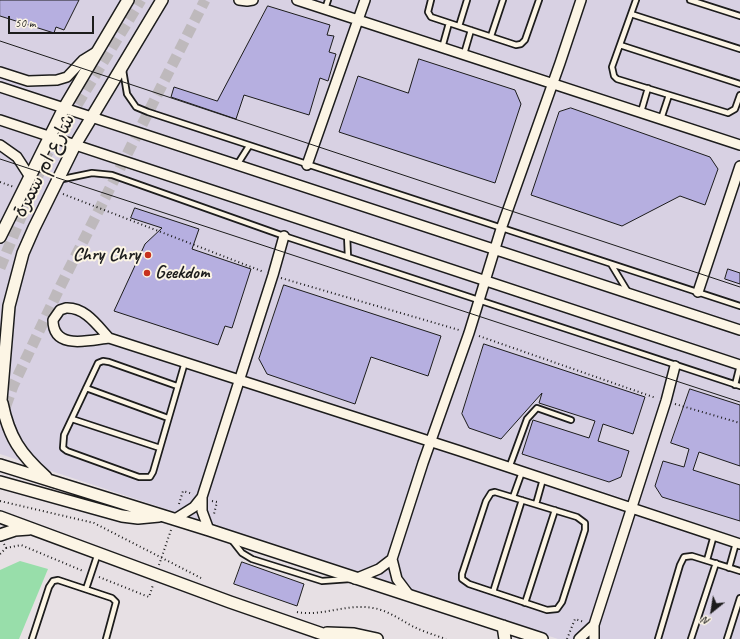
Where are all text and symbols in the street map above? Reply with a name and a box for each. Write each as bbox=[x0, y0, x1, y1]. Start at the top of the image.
scale bar bbox=[10, 8, 96, 34]
text: 50 m bbox=[15, 15, 35, 31]
street label: شارع ام سمرة bbox=[9, 111, 81, 221]
place label: Chry Chry bbox=[73, 244, 140, 266]
marker: Chry Chry bbox=[143, 250, 153, 260]
place label: Geekdom bbox=[155, 262, 210, 284]
marker: Geekdom bbox=[142, 268, 152, 278]
north arrow bbox=[692, 591, 732, 631]
text: N bbox=[700, 614, 712, 629]

